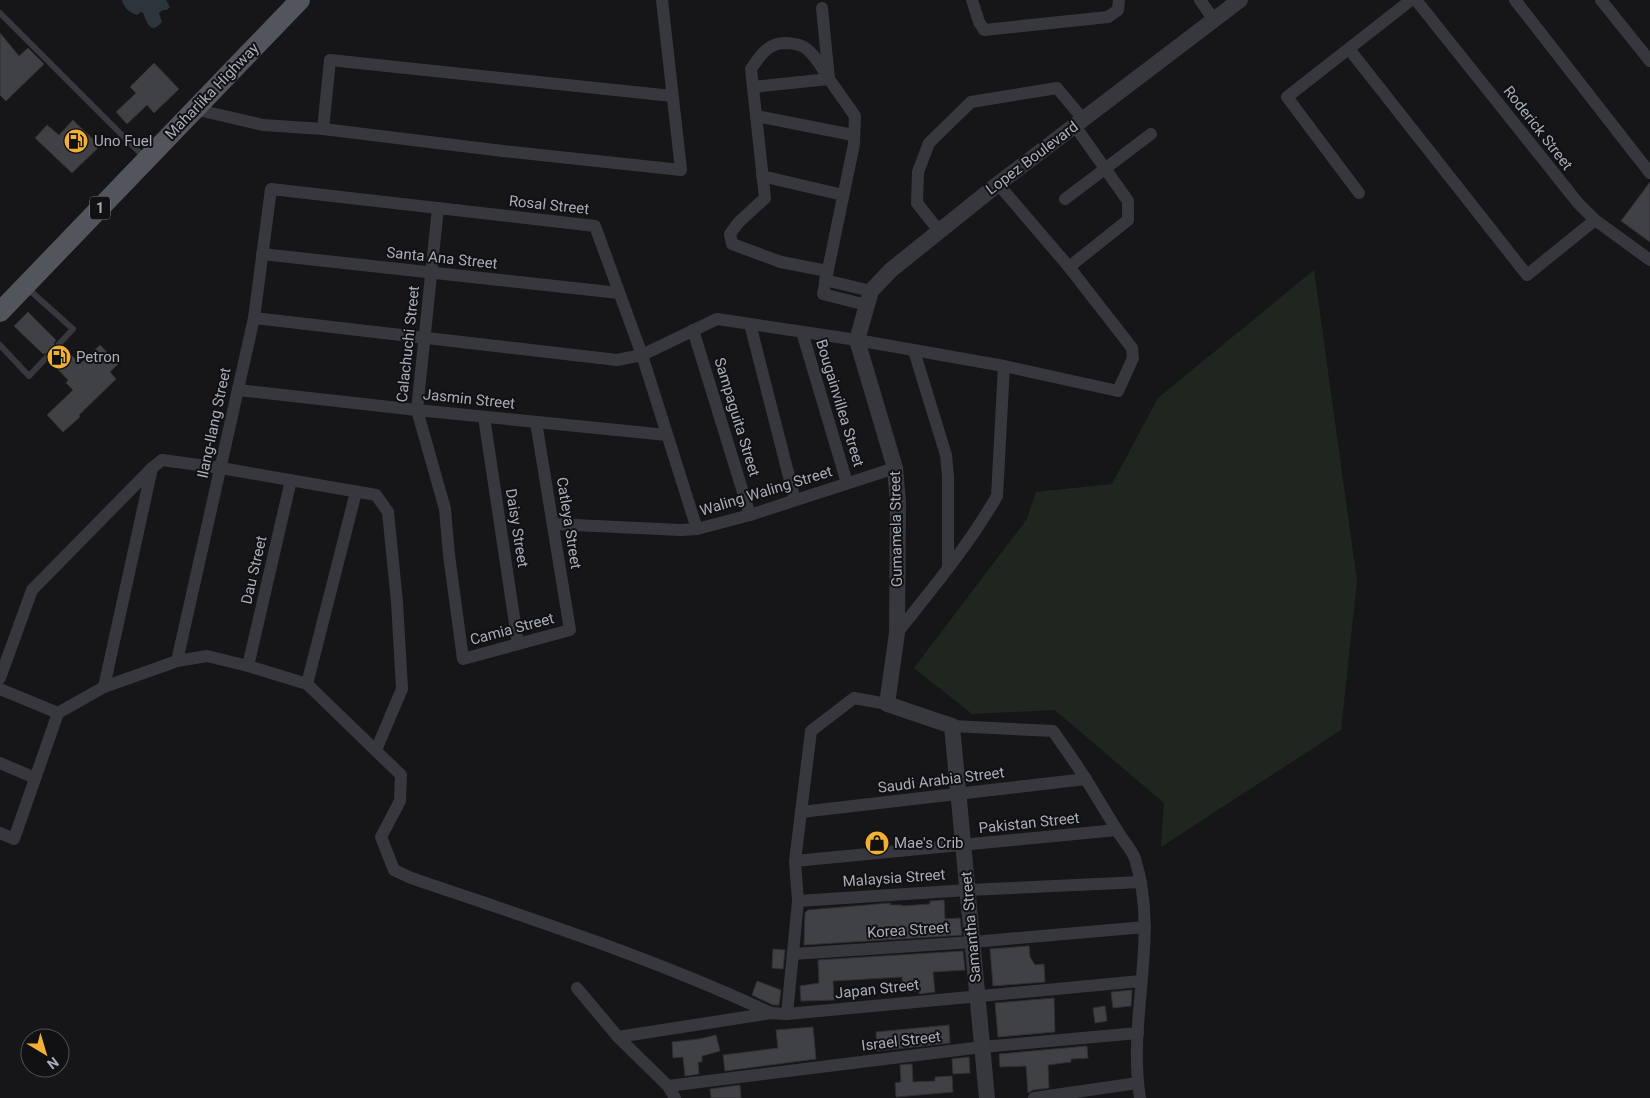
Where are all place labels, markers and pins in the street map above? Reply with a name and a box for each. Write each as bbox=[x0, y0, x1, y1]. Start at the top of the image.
fuel station icon: Uno Fuel bbox=[63, 128, 89, 154]
place label: Uno Fuel bbox=[94, 132, 152, 150]
fuel station icon: Petron bbox=[46, 344, 72, 370]
place label: Petron bbox=[76, 348, 120, 366]
shop icon: Mae's Crib bbox=[864, 830, 890, 856]
place label: Mae's Crib bbox=[894, 834, 964, 852]

